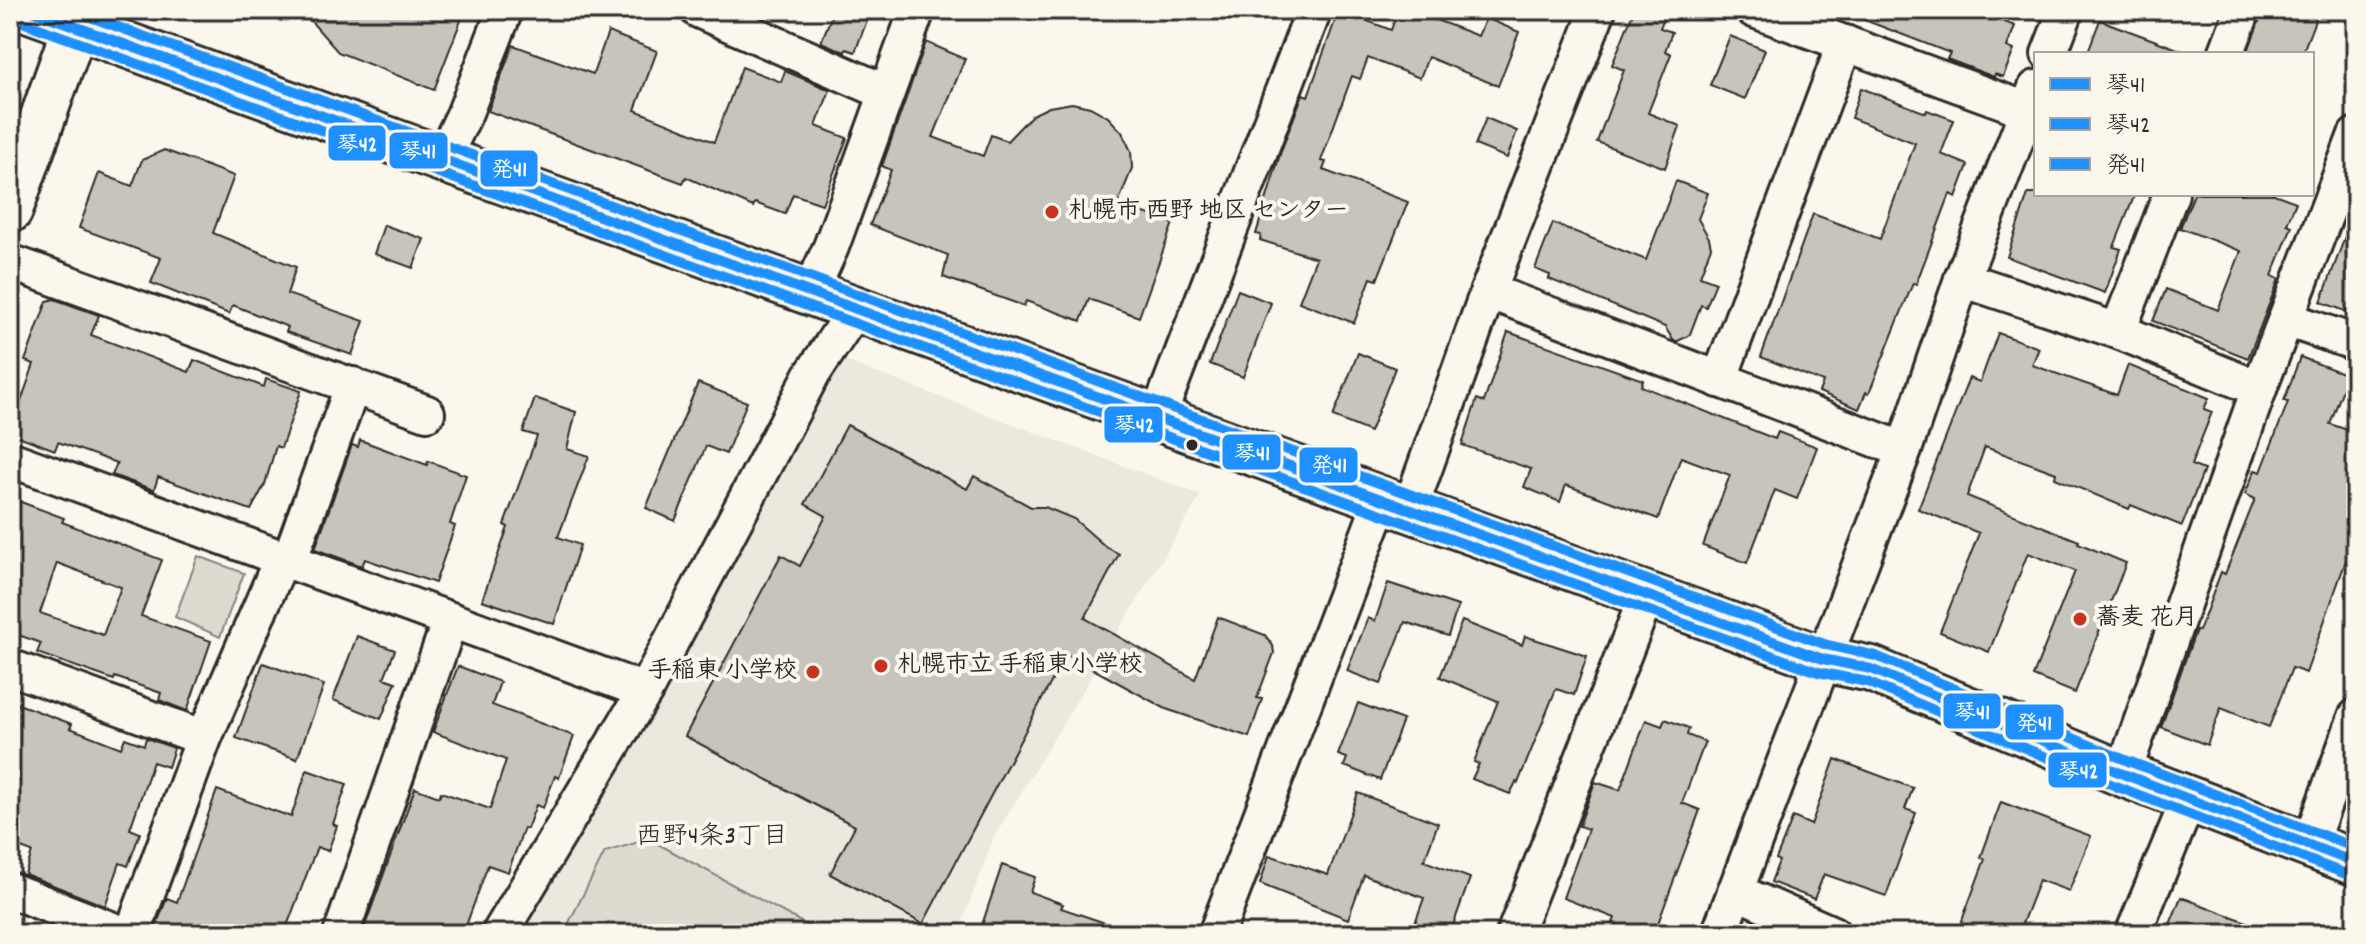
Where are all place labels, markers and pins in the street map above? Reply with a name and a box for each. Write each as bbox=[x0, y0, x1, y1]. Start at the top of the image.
place label: 札幌市 西野 地区 センター bbox=[1068, 195, 1349, 229]
marker: 札幌市 西野 地区 センター bbox=[1043, 203, 1061, 221]
unlabelled marker bbox=[1184, 437, 1200, 453]
place label: 蕎麦 花月 bbox=[2096, 602, 2198, 636]
marker: 蕎麦 花月 bbox=[2071, 610, 2089, 628]
place label: 札幌市立 手稲東小学校 bbox=[897, 649, 1143, 683]
place label: 手稲東 小学校 bbox=[648, 655, 797, 689]
marker: 札幌市立 手稲東小学校 bbox=[872, 657, 890, 675]
marker: 手稲東 小学校 bbox=[804, 663, 822, 681]

